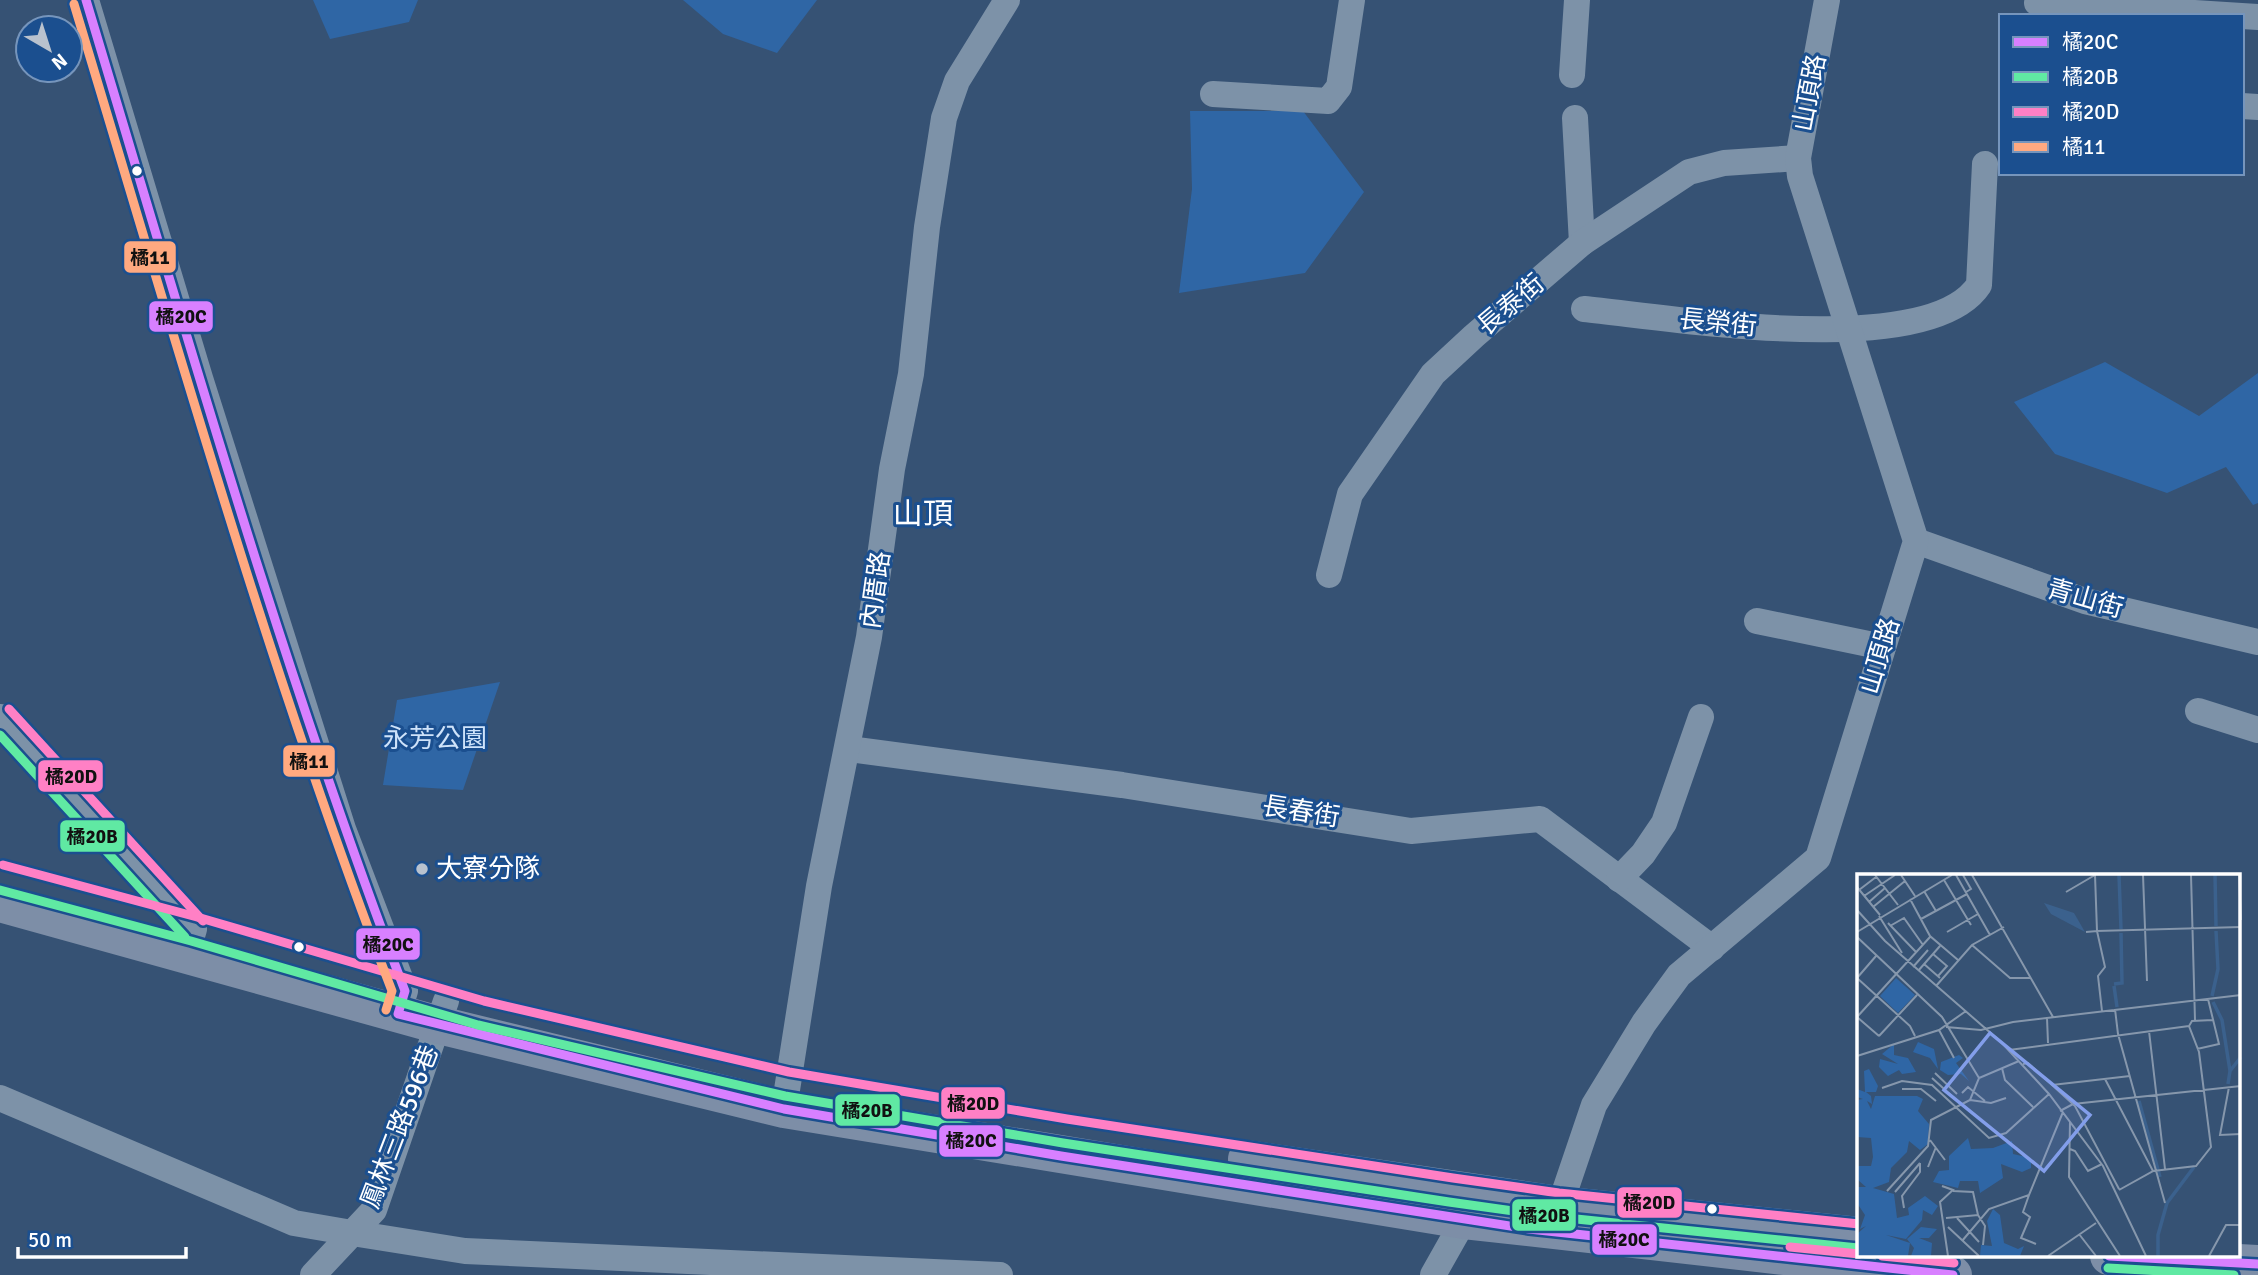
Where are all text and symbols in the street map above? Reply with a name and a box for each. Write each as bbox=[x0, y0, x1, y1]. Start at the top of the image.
north arrow bbox=[14, 14, 84, 84]
legend bbox=[1999, 14, 2244, 175]
text: 橘20C bbox=[2062, 29, 2118, 55]
text: N bbox=[46, 48, 72, 75]
street label: 山頂路 bbox=[1787, 52, 1833, 134]
text: 橘20B bbox=[2062, 64, 2118, 90]
text: 橘20D bbox=[2062, 99, 2119, 125]
text: 橘11 bbox=[2062, 134, 2106, 160]
unlabelled marker bbox=[130, 164, 144, 178]
line badge: 橘11 bbox=[123, 240, 177, 274]
text: 橘11 bbox=[130, 246, 170, 270]
street label: 長泰街 bbox=[1471, 268, 1551, 342]
line badge: 橘20C bbox=[148, 300, 214, 333]
street label: 長榮街 bbox=[1678, 303, 1758, 343]
text: 橘20C bbox=[155, 305, 207, 329]
district label: 山頂 bbox=[893, 496, 953, 533]
street label: 內厝路 bbox=[855, 549, 897, 631]
street label: 青山街 bbox=[2043, 573, 2127, 625]
street label: 山頂路 bbox=[1853, 614, 1907, 698]
park label: 永芳公園 bbox=[383, 723, 487, 755]
line badge: 橘11 bbox=[282, 744, 336, 778]
text: 橘11 bbox=[289, 750, 329, 774]
line badge: 橘20D bbox=[37, 759, 104, 793]
text: 橘20D bbox=[45, 765, 97, 789]
street label: 長春街 bbox=[1260, 790, 1342, 834]
line badge: 橘20B bbox=[59, 819, 126, 853]
text: 橘20B bbox=[66, 825, 118, 849]
place label: 大寮分隊 bbox=[436, 853, 540, 885]
marker: 大寮分隊 bbox=[414, 861, 430, 877]
inset map bbox=[1857, 874, 2240, 1258]
line badge: 橘20C bbox=[355, 927, 421, 961]
text: 橘20C bbox=[362, 933, 414, 957]
unlabelled marker bbox=[292, 940, 306, 954]
street label: 鳳林三路596巷 bbox=[354, 1041, 446, 1213]
line badge: 橘20D bbox=[940, 1086, 1006, 1120]
text: 橘20D bbox=[947, 1092, 999, 1116]
line badge: 橘20B bbox=[834, 1093, 901, 1127]
text: 橘20B bbox=[841, 1099, 893, 1123]
line badge: 橘20C bbox=[938, 1124, 1004, 1158]
text: 橘20C bbox=[945, 1129, 997, 1153]
line badge: 橘20D bbox=[1616, 1186, 1683, 1219]
text: 橘20D bbox=[1623, 1191, 1675, 1215]
line badge: 橘20B bbox=[1511, 1198, 1577, 1232]
unlabelled marker bbox=[1705, 1202, 1719, 1216]
text: 橘20B bbox=[1518, 1204, 1570, 1228]
scale bar bbox=[18, 1216, 186, 1260]
line badge: 橘20C bbox=[1591, 1223, 1658, 1256]
text: 50 m bbox=[28, 1227, 72, 1253]
text: 橘20C bbox=[1598, 1228, 1650, 1252]

